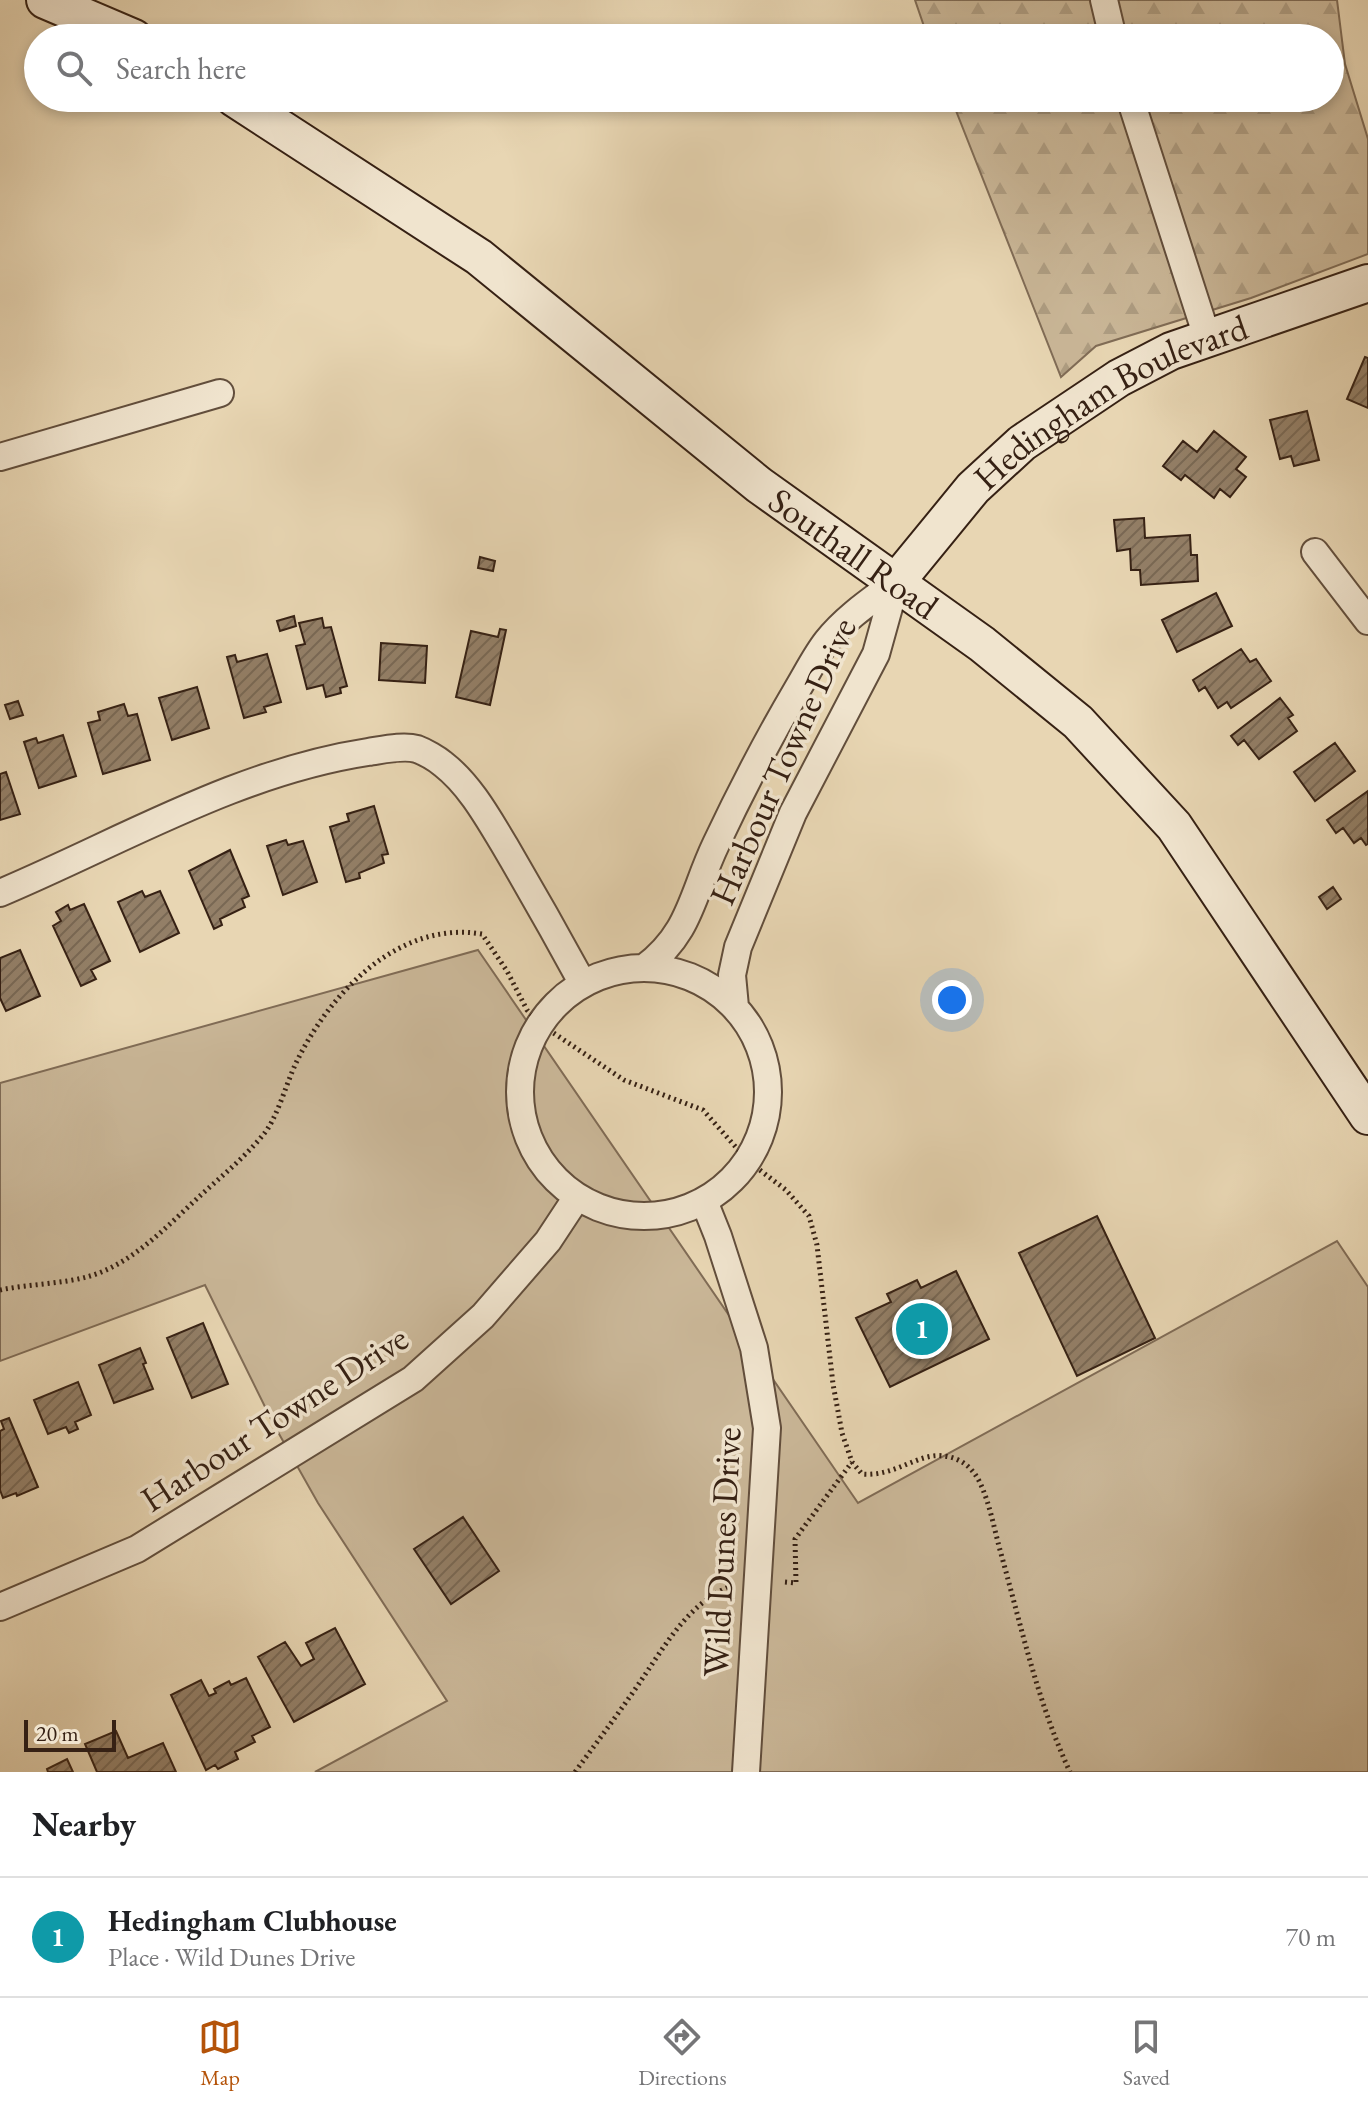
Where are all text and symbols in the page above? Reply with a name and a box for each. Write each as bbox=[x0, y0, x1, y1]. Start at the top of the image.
search box bbox=[24, 24, 1344, 112]
icon: search bbox=[52, 46, 96, 90]
text: Search here bbox=[116, 49, 246, 88]
street label: Hedingham Boulevard bbox=[963, 303, 1254, 500]
street label: Southall Road bbox=[760, 477, 949, 630]
street label: Harbour Towne Drive bbox=[698, 610, 867, 912]
your location bbox=[932, 980, 972, 1020]
pin: 1 bbox=[896, 1299, 948, 1359]
street label: Harbour Towne Drive bbox=[132, 1314, 417, 1522]
street label: Wild Dunes Drive bbox=[691, 1426, 752, 1678]
scale bar bbox=[24, 1716, 116, 1752]
text: 20 m bbox=[36, 1719, 79, 1748]
text: Nearby bbox=[32, 1802, 136, 1846]
text: Hedingham Clubhouse bbox=[108, 1901, 397, 1940]
text: 1 bbox=[51, 1920, 65, 1954]
text: 70 m bbox=[1286, 1920, 1336, 1954]
text: Place · Wild Dunes Drive bbox=[108, 1940, 355, 1974]
tab: Map bbox=[198, 2015, 242, 2092]
tab: Directions bbox=[638, 2015, 727, 2092]
tab: Saved bbox=[1123, 2015, 1170, 2092]

